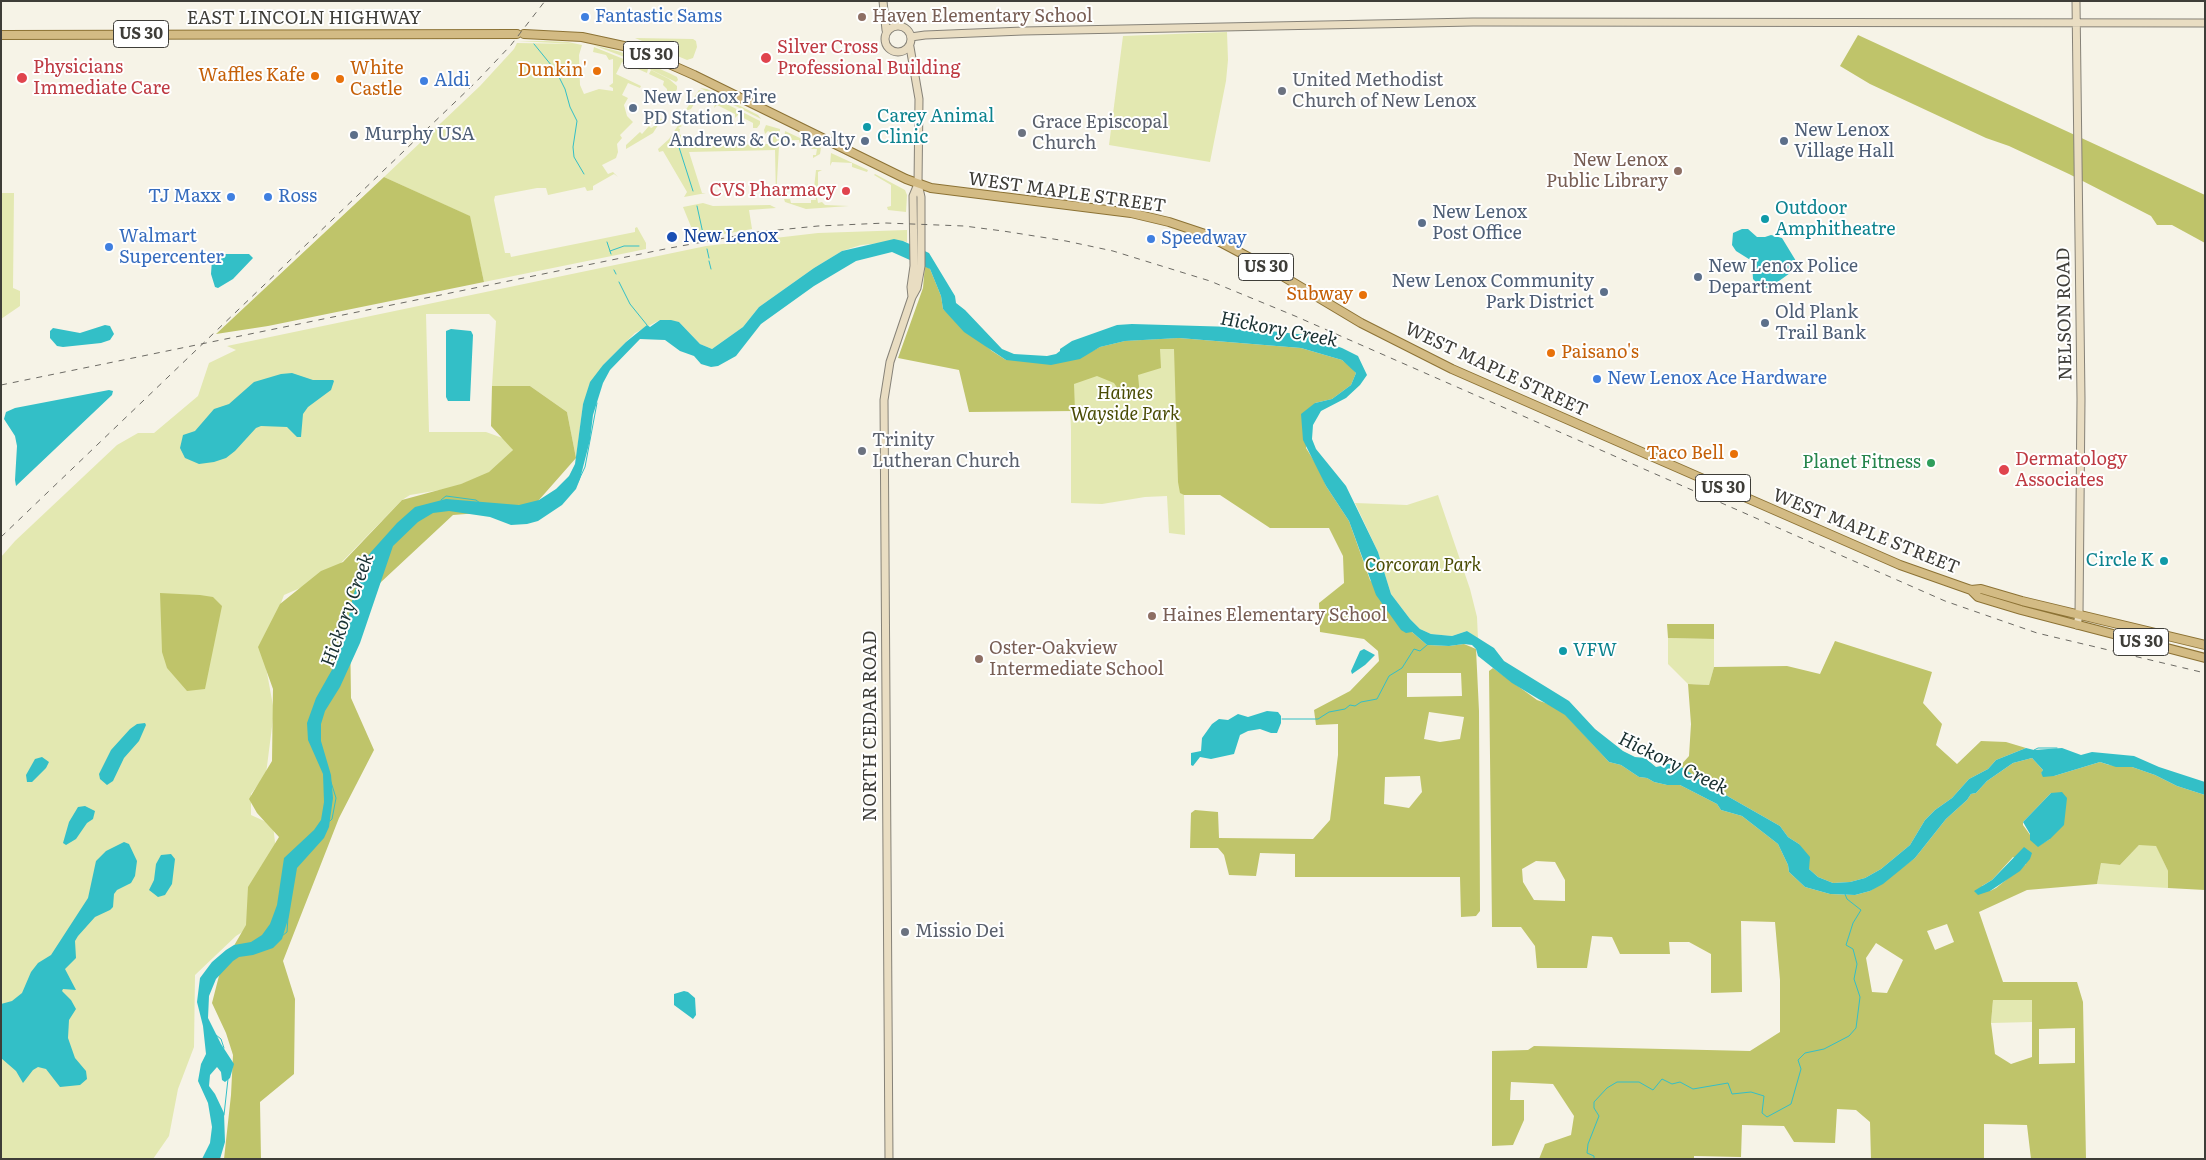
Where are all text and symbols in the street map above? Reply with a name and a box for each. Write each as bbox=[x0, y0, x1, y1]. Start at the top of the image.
place label: Fantastic Sams bbox=[595, 6, 722, 28]
place label: Haven Elementary School bbox=[872, 6, 1093, 28]
street label: EAST LINCOLN HIGHWAY bbox=[187, 8, 421, 30]
marker: Fantastic Sams bbox=[579, 11, 591, 23]
marker: Haven Elementary School bbox=[856, 11, 868, 23]
road number: US 30 bbox=[114, 20, 168, 48]
place label: Silver Cross Professional Building bbox=[777, 37, 961, 80]
road number: US 30 bbox=[624, 42, 678, 68]
marker: Silver Cross Professional Building bbox=[759, 51, 773, 65]
place label: Physicians Immediate Care bbox=[33, 57, 170, 100]
place label: White Castle bbox=[350, 58, 404, 100]
place label: Dunkin' bbox=[518, 60, 587, 82]
place label: Waffles Kafe bbox=[198, 65, 305, 87]
marker: Dunkin' bbox=[591, 65, 603, 77]
marker: Waffles Kafe bbox=[309, 70, 321, 82]
place label: Aldi bbox=[434, 70, 470, 92]
place label: United Methodist Church of New Lenox bbox=[1292, 70, 1476, 112]
marker: Physicians Immediate Care bbox=[15, 71, 29, 85]
marker: White Castle bbox=[334, 73, 346, 85]
marker: Aldi bbox=[418, 75, 430, 87]
marker: United Methodist Church of New Lenox bbox=[1276, 85, 1288, 97]
place label: New Lenox Fire PD Station 1 bbox=[643, 87, 776, 130]
marker: New Lenox Fire PD Station 1 bbox=[627, 102, 639, 114]
place label: Carey Animal Clinic bbox=[877, 106, 994, 148]
place label: Grace Episcopal Church bbox=[1032, 112, 1168, 154]
place label: New Lenox Village Hall bbox=[1794, 120, 1894, 162]
marker: Carey Animal Clinic bbox=[861, 121, 873, 133]
place label: Murphy USA bbox=[364, 124, 475, 146]
marker: Grace Episcopal Church bbox=[1016, 127, 1028, 139]
marker: Murphy USA bbox=[348, 129, 360, 141]
place label: Andrews & Co. Realty bbox=[669, 130, 855, 152]
marker: Andrews & Co. Realty bbox=[859, 135, 871, 147]
marker: New Lenox Village Hall bbox=[1778, 135, 1790, 147]
place label: New Lenox Public Library bbox=[1546, 150, 1668, 192]
marker: New Lenox Public Library bbox=[1672, 165, 1684, 177]
street label: WEST MAPLE STREET bbox=[967, 168, 1167, 218]
place label: CVS Pharmacy bbox=[709, 180, 836, 202]
marker: CVS Pharmacy bbox=[840, 185, 852, 197]
place label: TJ Maxx bbox=[148, 186, 221, 208]
place label: Ross bbox=[278, 186, 317, 208]
marker: TJ Maxx bbox=[225, 191, 237, 203]
marker: Ross bbox=[262, 191, 274, 203]
place label: Outdoor Amphitheatre bbox=[1775, 198, 1896, 240]
place label: New Lenox Post Office bbox=[1432, 202, 1527, 244]
marker: Outdoor Amphitheatre bbox=[1759, 213, 1771, 225]
marker: New Lenox Post Office bbox=[1416, 217, 1428, 229]
place label: Walmart Supercenter bbox=[119, 226, 224, 268]
place label: New Lenox bbox=[683, 226, 778, 248]
place label: Speedway bbox=[1161, 228, 1247, 250]
marker: New Lenox bbox=[665, 230, 679, 244]
marker: Speedway bbox=[1145, 233, 1157, 245]
marker: Walmart Supercenter bbox=[103, 241, 115, 253]
street label: NELSON ROAD bbox=[2053, 247, 2077, 381]
road number: US 30 bbox=[1238, 253, 1294, 280]
place label: New Lenox Police Department bbox=[1708, 256, 1858, 298]
place label: New Lenox Community Park District bbox=[1392, 271, 1594, 314]
marker: New Lenox Police Department bbox=[1692, 271, 1704, 283]
place label: Subway bbox=[1286, 284, 1353, 306]
marker: New Lenox Community Park District bbox=[1598, 286, 1610, 298]
marker: Subway bbox=[1357, 289, 1369, 301]
place label: Old Plank Trail Bank bbox=[1775, 302, 1866, 344]
water label: Hickory Creek bbox=[1218, 307, 1340, 353]
marker: Old Plank Trail Bank bbox=[1759, 317, 1771, 329]
street label: WEST MAPLE STREET bbox=[1401, 318, 1591, 422]
place label: Paisano's bbox=[1561, 342, 1639, 364]
marker: Paisano's bbox=[1545, 347, 1557, 359]
place label: New Lenox Ace Hardware bbox=[1607, 368, 1827, 390]
marker: New Lenox Ace Hardware bbox=[1591, 373, 1603, 385]
park label: Haines Wayside Park bbox=[1070, 383, 1180, 426]
place label: Trinity Lutheran Church bbox=[872, 430, 1020, 472]
place label: Taco Bell bbox=[1646, 443, 1724, 465]
marker: Trinity Lutheran Church bbox=[856, 445, 868, 457]
marker: Taco Bell bbox=[1728, 448, 1740, 460]
place label: Dermatology Associates bbox=[2015, 449, 2127, 492]
place label: Planet Fitness bbox=[1802, 452, 1921, 474]
marker: Planet Fitness bbox=[1925, 457, 1937, 469]
marker: Dermatology Associates bbox=[1997, 463, 2011, 477]
road number: US 30 bbox=[1696, 474, 1750, 502]
street label: WEST MAPLE STREET bbox=[1769, 485, 1963, 579]
water label: Hickory Creek bbox=[317, 550, 379, 670]
place label: Circle K bbox=[2086, 550, 2154, 572]
park label: Corcoran Park bbox=[1365, 555, 1481, 577]
marker: Circle K bbox=[2158, 555, 2170, 567]
place label: Haines Elementary School bbox=[1162, 605, 1387, 627]
marker: Haines Elementary School bbox=[1146, 610, 1158, 622]
road number: US 30 bbox=[2114, 628, 2168, 656]
street label: NORTH CEDAR ROAD bbox=[860, 630, 882, 822]
place label: Oster-Oakview Intermediate School bbox=[989, 638, 1164, 681]
place label: VFW bbox=[1573, 640, 1617, 662]
marker: VFW bbox=[1557, 645, 1569, 657]
marker: Oster-Oakview Intermediate School bbox=[973, 653, 985, 665]
water label: Hickory Creek bbox=[1614, 728, 1732, 800]
place label: Missio Dei bbox=[915, 921, 1004, 943]
marker: Missio Dei bbox=[899, 926, 911, 938]

